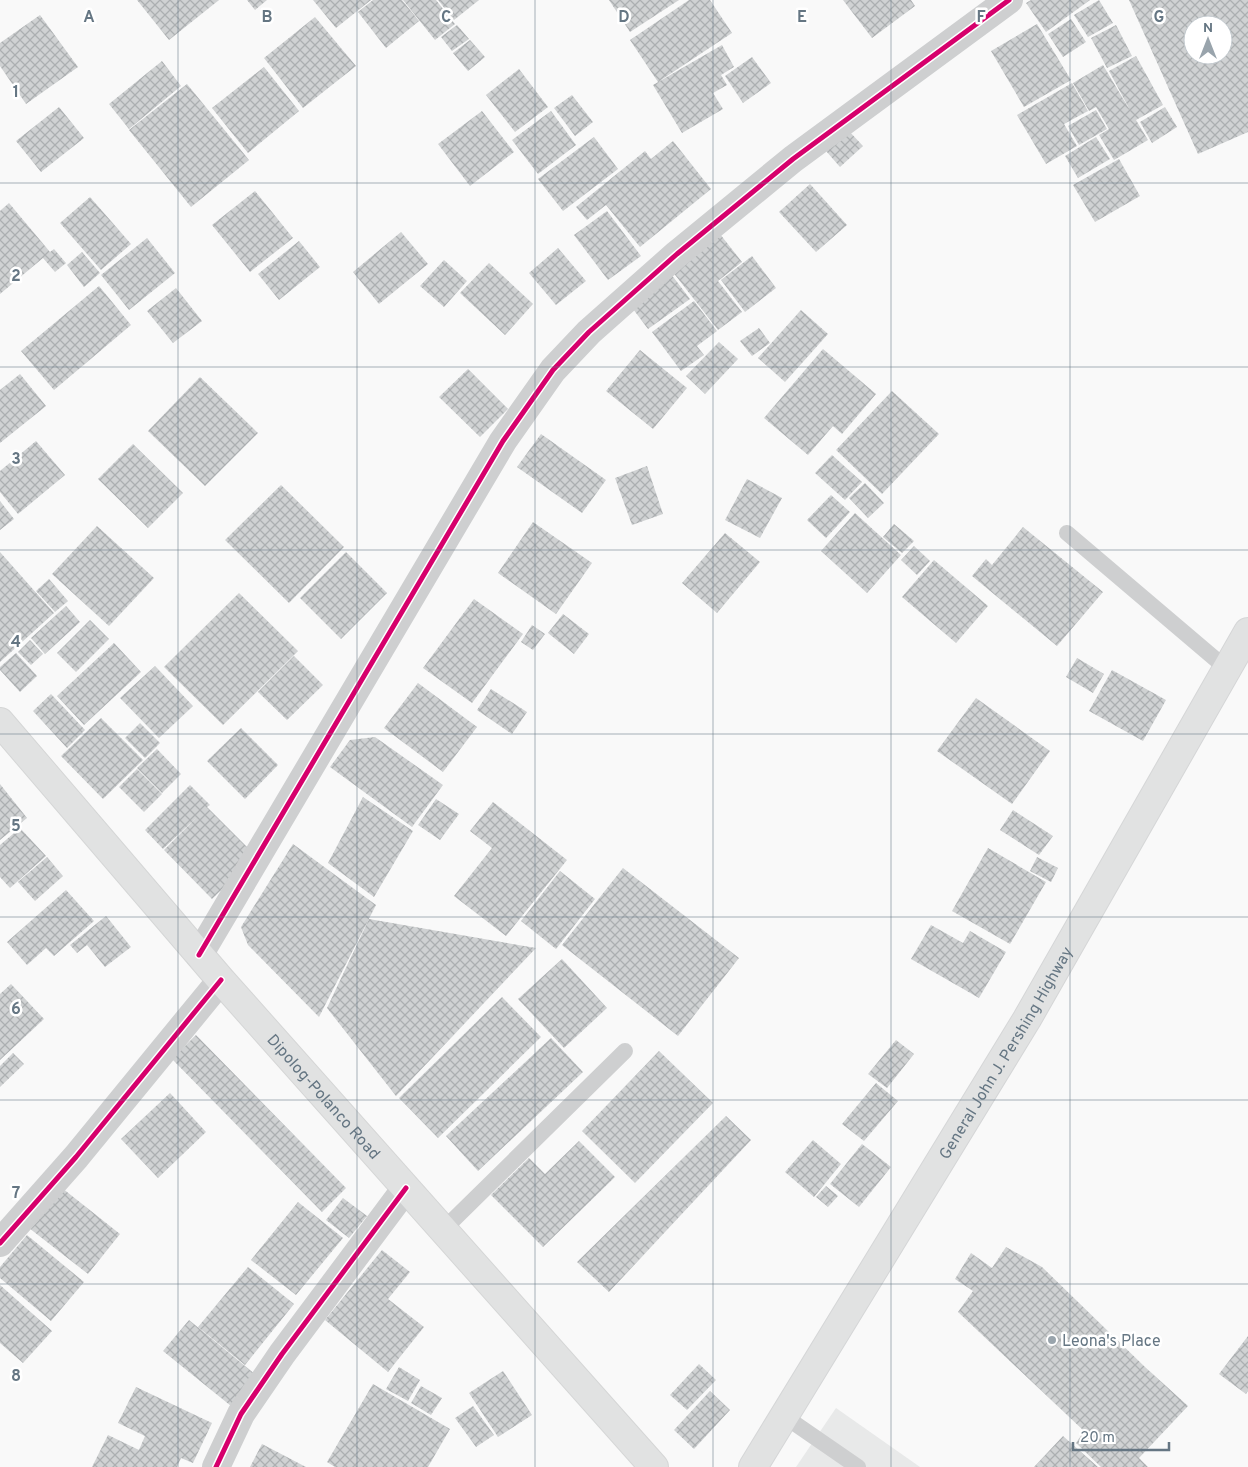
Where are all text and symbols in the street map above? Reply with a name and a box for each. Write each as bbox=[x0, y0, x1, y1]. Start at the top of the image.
text: A bbox=[83, 8, 95, 28]
text: B bbox=[261, 8, 273, 28]
text: C bbox=[441, 8, 451, 28]
text: D bbox=[618, 8, 630, 28]
text: E bbox=[797, 8, 807, 28]
text: F bbox=[976, 8, 986, 28]
text: G bbox=[1154, 8, 1164, 28]
north arrow bbox=[1183, 15, 1233, 65]
text: N bbox=[1203, 20, 1213, 37]
text: 1 bbox=[13, 83, 19, 103]
text: 2 bbox=[11, 267, 21, 287]
text: 3 bbox=[11, 450, 21, 470]
text: 4 bbox=[11, 633, 21, 653]
text: 5 bbox=[11, 817, 21, 837]
street label: General John J. Pershing Highway bbox=[935, 944, 1078, 1164]
text: 6 bbox=[11, 1000, 21, 1020]
street label: Dipolog-Polanco Road bbox=[262, 1031, 384, 1164]
text: 7 bbox=[12, 1184, 20, 1204]
place label: Leona's Place bbox=[1062, 1332, 1161, 1352]
marker: Leona's Place bbox=[1046, 1334, 1058, 1346]
text: 8 bbox=[11, 1367, 21, 1387]
scale bar bbox=[1073, 1420, 1169, 1452]
text: 20 m bbox=[1080, 1429, 1115, 1448]

